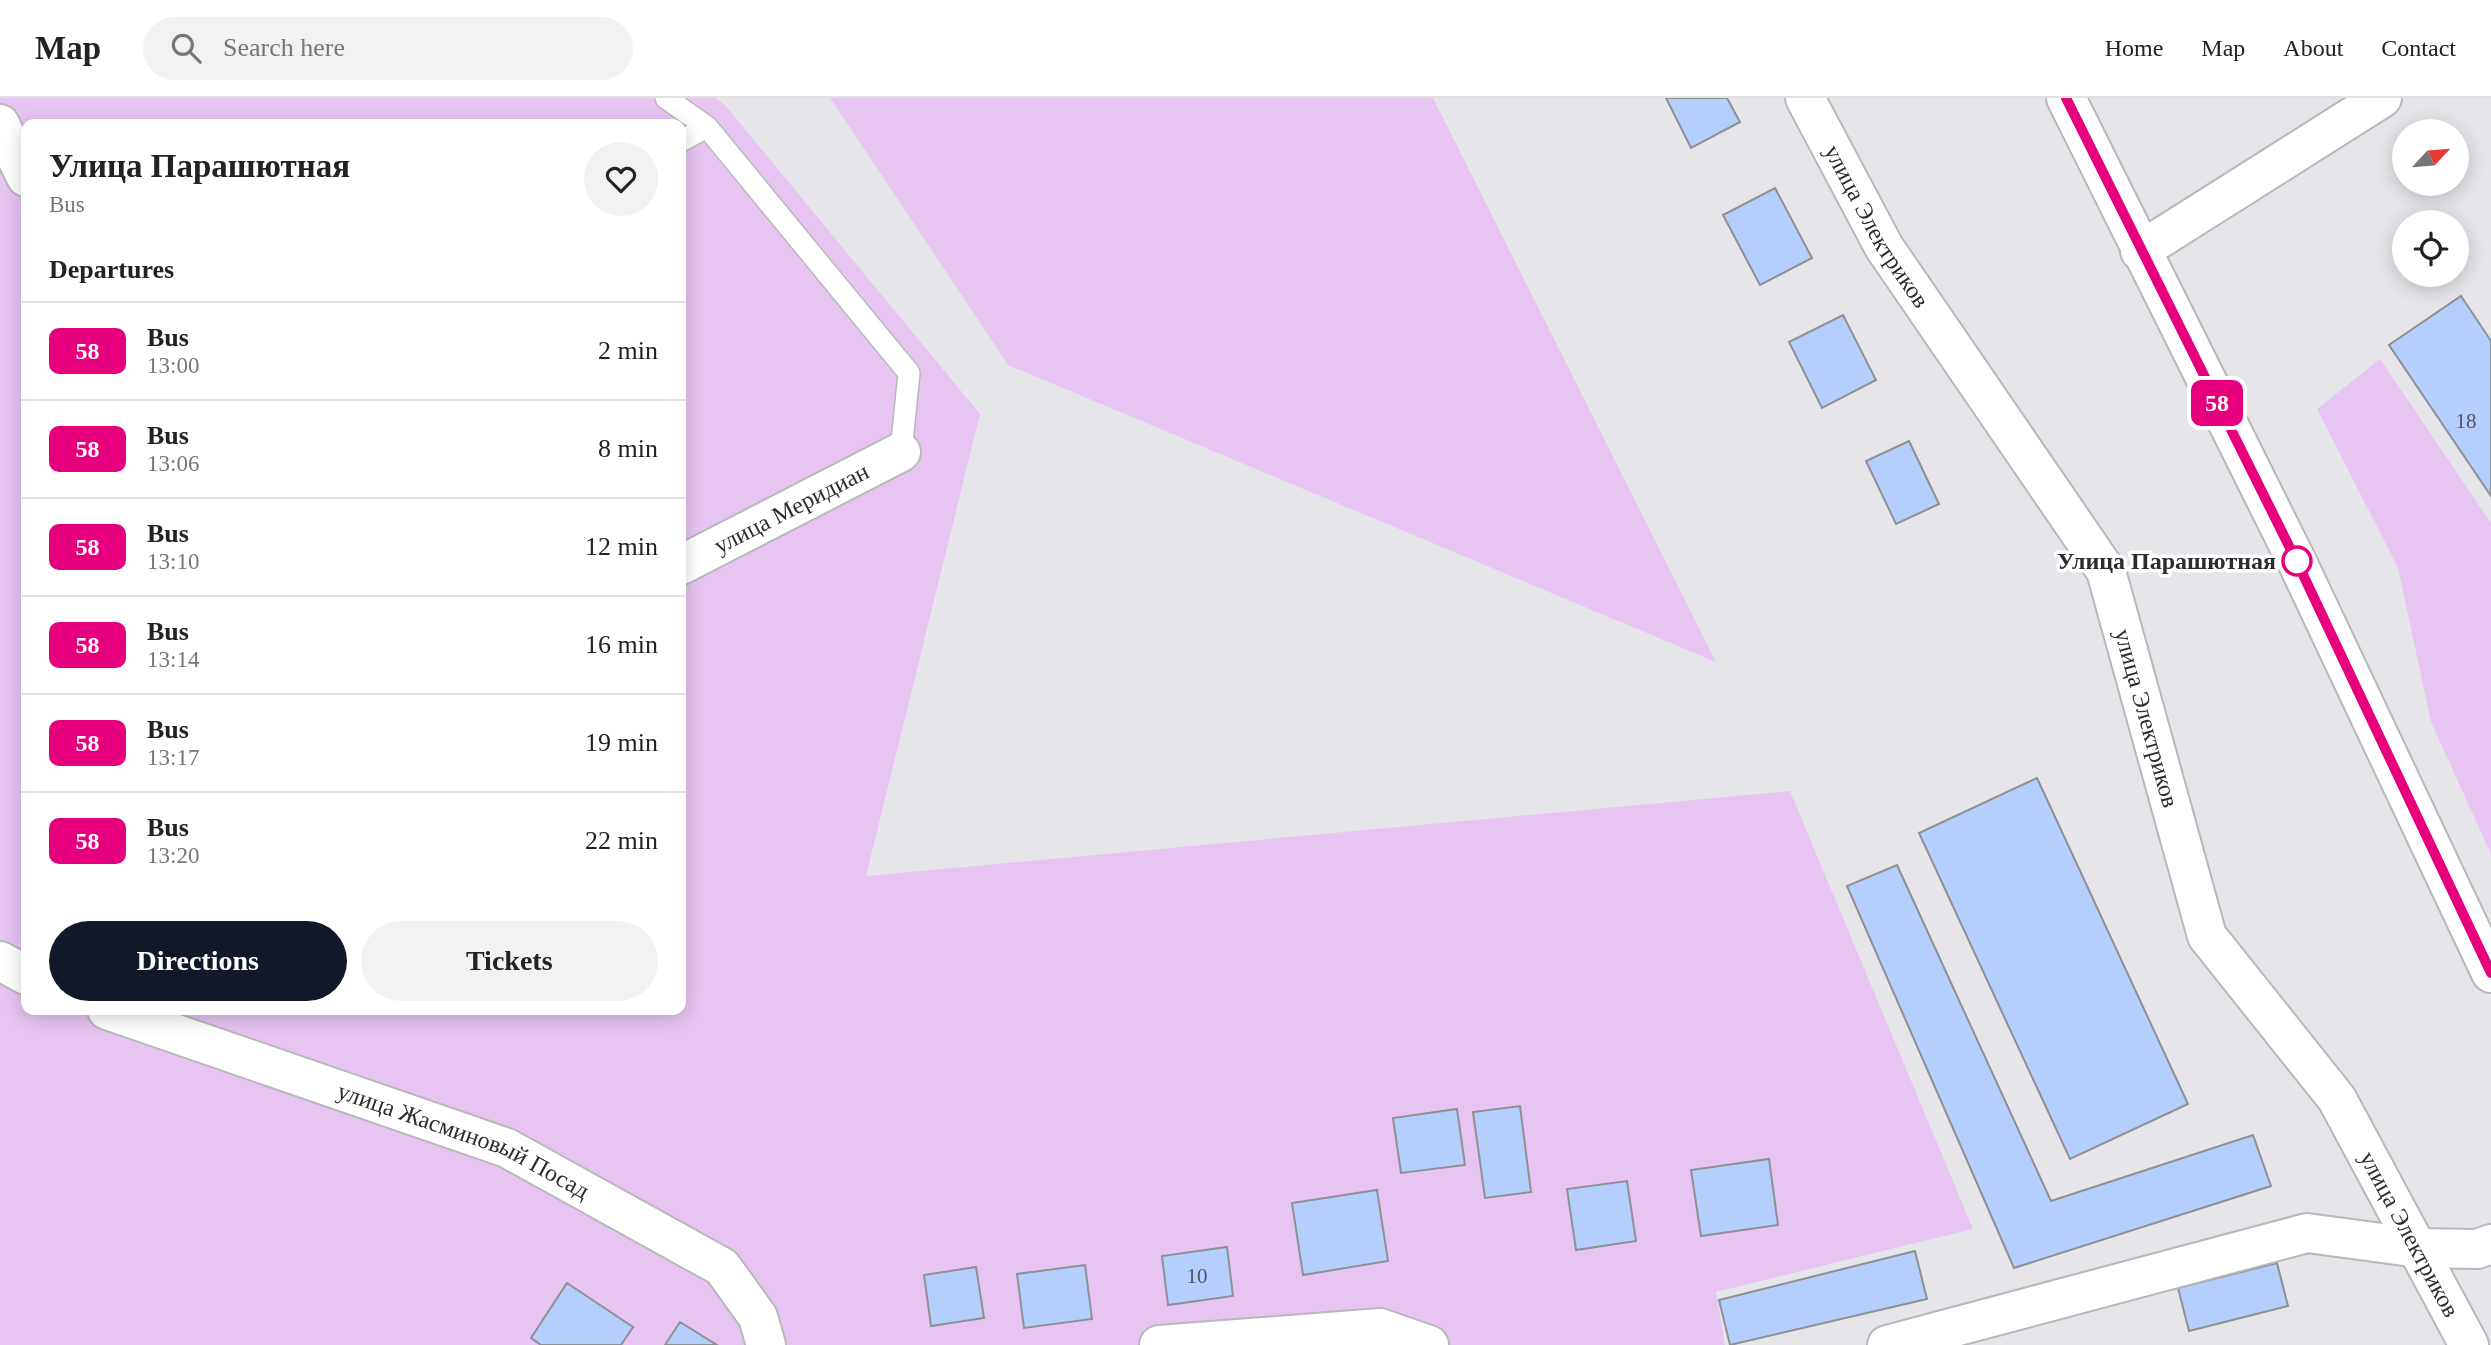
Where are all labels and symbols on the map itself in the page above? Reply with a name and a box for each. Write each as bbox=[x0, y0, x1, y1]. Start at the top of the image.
north arrow bbox=[2392, 119, 2469, 196]
street label: улица Электриков bbox=[1819, 140, 1935, 312]
line badge: 58 bbox=[2186, 380, 2248, 426]
house number: 18 bbox=[2456, 409, 2477, 433]
street label: улица Меридиан bbox=[710, 458, 873, 559]
marker: Улица Парашютная bbox=[2282, 546, 2312, 576]
place label: Улица Парашютная bbox=[2057, 548, 2276, 574]
street label: улица Электриков bbox=[2110, 626, 2184, 810]
street label: улица Жасминовый Посад bbox=[334, 1078, 594, 1204]
street label: улица Электриков bbox=[2355, 1147, 2465, 1321]
house number: 10 bbox=[1187, 1264, 1208, 1288]

